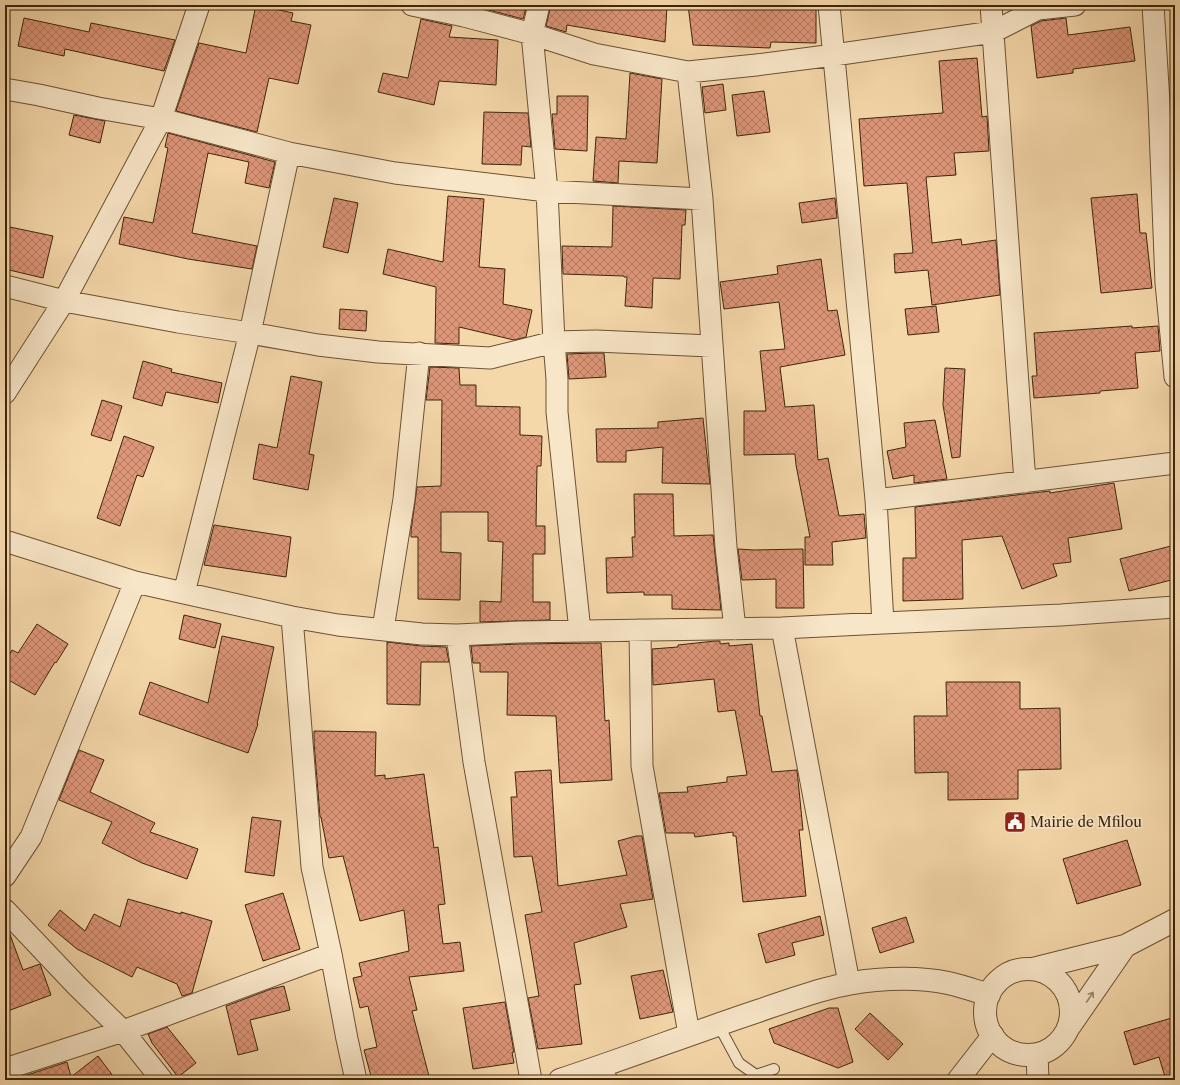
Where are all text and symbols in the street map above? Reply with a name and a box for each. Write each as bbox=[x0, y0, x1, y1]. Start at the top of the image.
public building icon: Mairie de Mfilou bbox=[1002, 809, 1028, 835]
place label: Mairie de Mfilou bbox=[1030, 813, 1142, 831]
one-way arrow bbox=[1086, 991, 1094, 1003]

